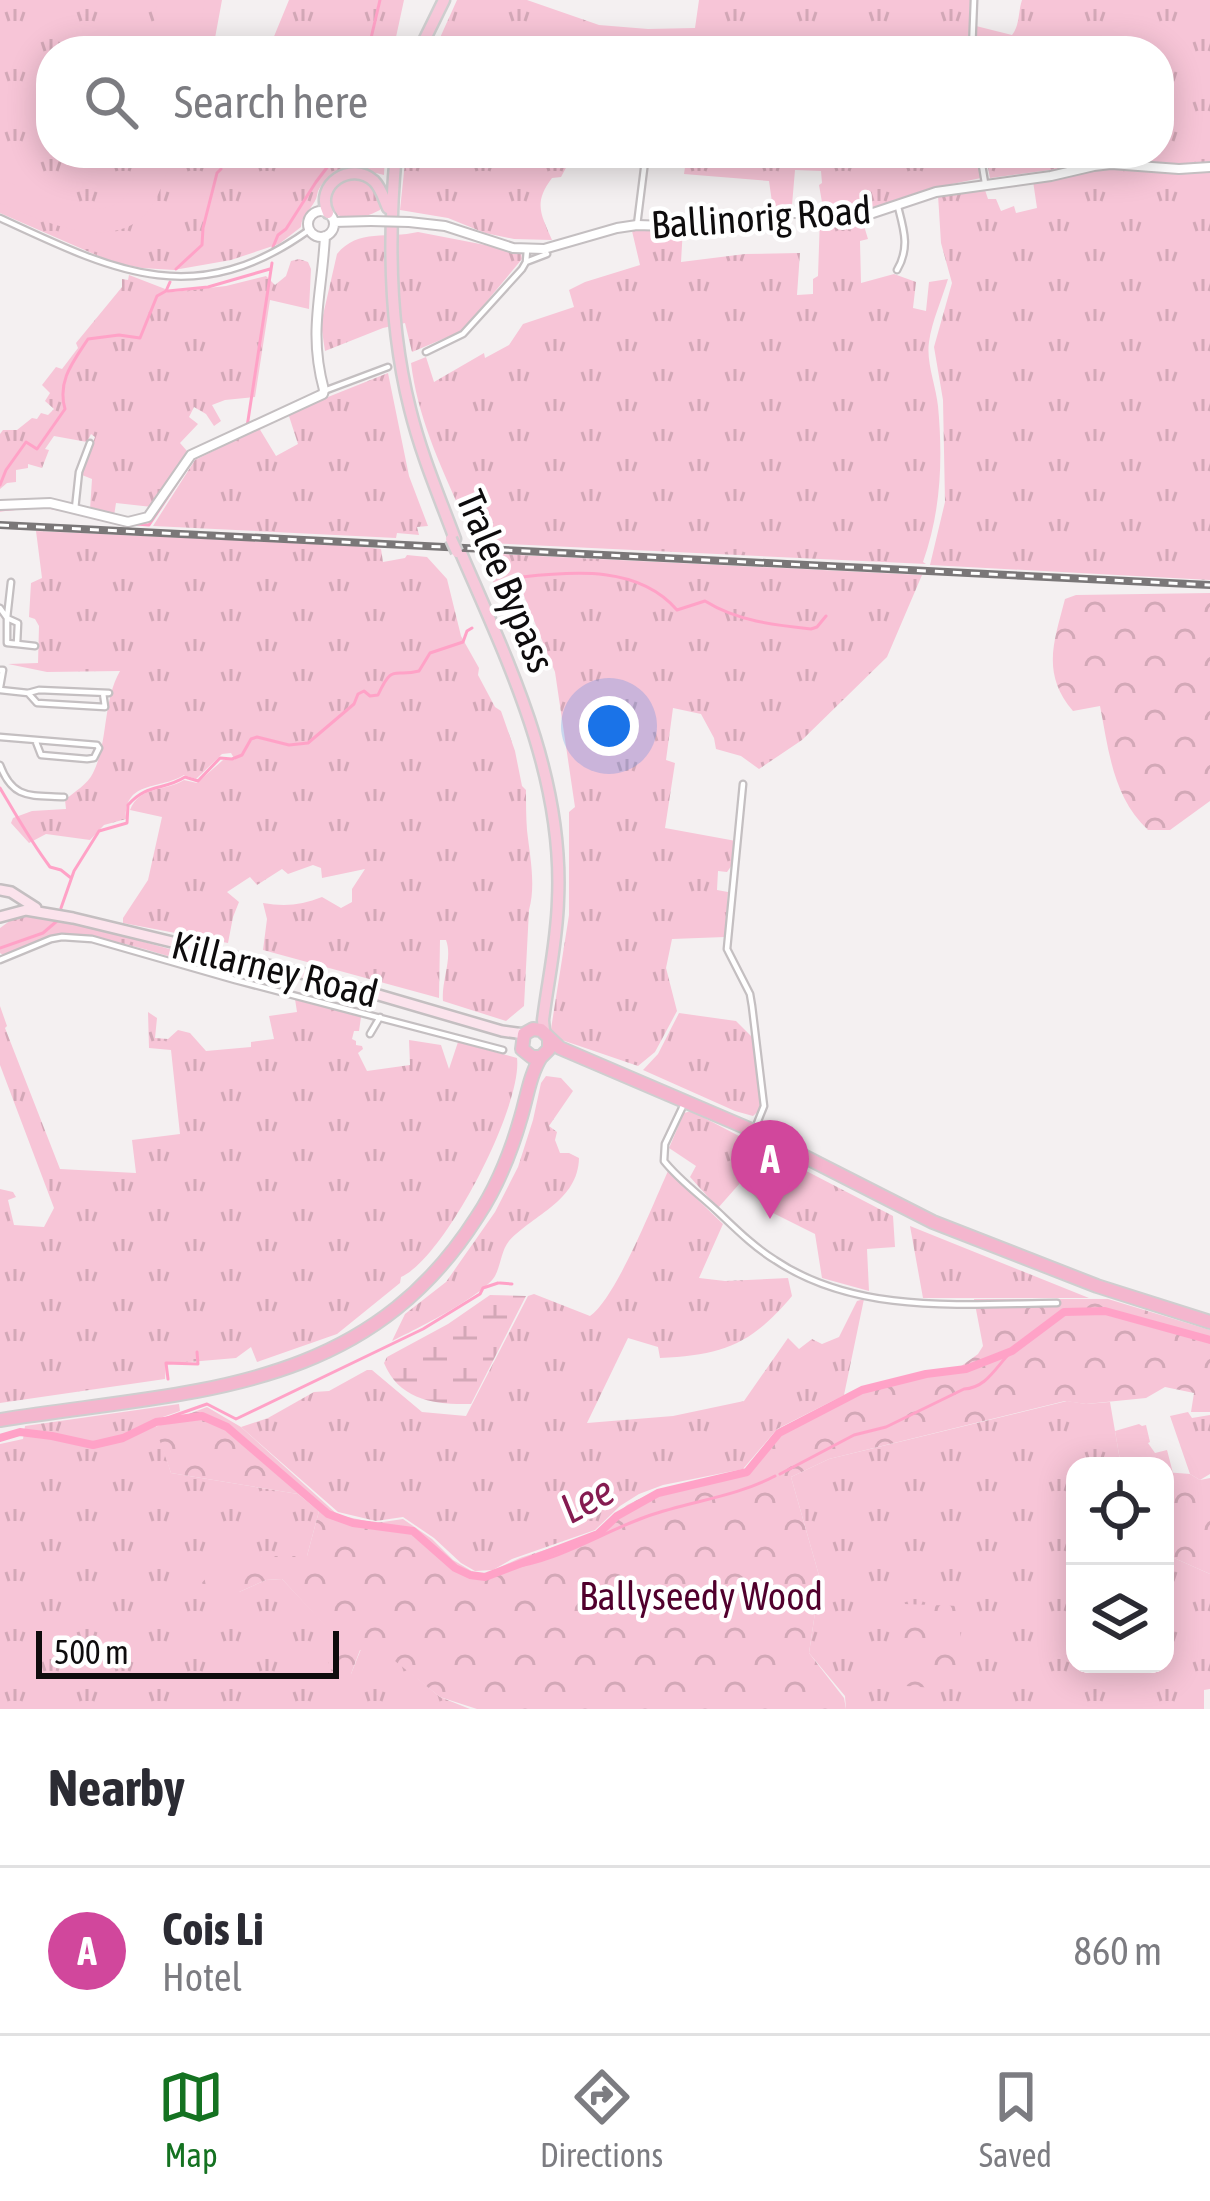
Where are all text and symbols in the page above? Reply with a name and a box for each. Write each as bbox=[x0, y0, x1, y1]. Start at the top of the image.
search box bbox=[36, 36, 1174, 168]
icon: search bbox=[78, 69, 144, 135]
text: Search here bbox=[174, 76, 368, 128]
street label: Ballinorig Road bbox=[649, 187, 873, 247]
street label: Tralee Bypass bbox=[448, 484, 564, 678]
your location bbox=[579, 696, 639, 756]
street label: Killarney Road bbox=[168, 922, 382, 1016]
pin: A bbox=[731, 1120, 809, 1219]
map controls bbox=[1066, 1457, 1174, 1673]
button: locate bbox=[1066, 1457, 1174, 1565]
water label: Lee bbox=[552, 1465, 622, 1533]
button: layers bbox=[1066, 1565, 1174, 1673]
park label: Ballyseedy Wood bbox=[579, 1574, 823, 1618]
scale bar bbox=[36, 1625, 339, 1678]
text: 500 m bbox=[54, 1633, 129, 1671]
text: Nearby bbox=[48, 1758, 185, 1817]
text: Cois Li bbox=[162, 1903, 264, 1955]
text: A bbox=[77, 1929, 97, 1973]
text: 860 m bbox=[1074, 1929, 1162, 1973]
text: Hotel bbox=[162, 1955, 242, 1999]
tab: Map bbox=[158, 2064, 224, 2174]
tab: Directions bbox=[540, 2064, 663, 2174]
tab: Saved bbox=[979, 2064, 1052, 2174]

